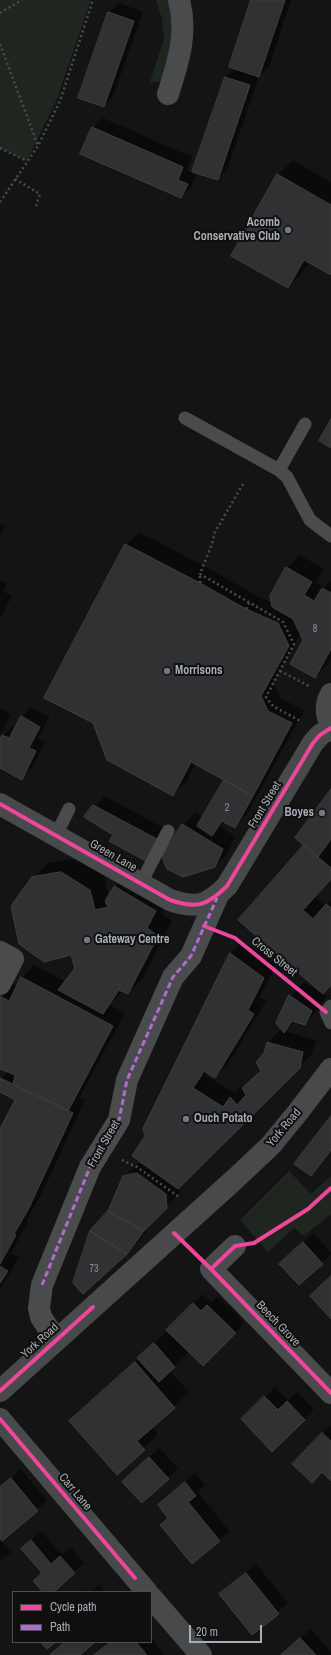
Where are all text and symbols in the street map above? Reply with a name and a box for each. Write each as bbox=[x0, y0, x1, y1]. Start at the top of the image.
place label: Acomb Conservative Club bbox=[194, 216, 280, 244]
marker: Acomb Conservative Club bbox=[283, 225, 293, 235]
house number: 8 bbox=[313, 623, 317, 635]
place label: Morrisons bbox=[175, 664, 223, 678]
marker: Morrisons bbox=[162, 666, 172, 676]
street label: Front Street bbox=[245, 779, 285, 831]
house number: 2 bbox=[225, 802, 229, 814]
place label: Boyes bbox=[284, 806, 314, 820]
marker: Boyes bbox=[317, 808, 327, 818]
street label: Green Lane bbox=[87, 837, 139, 875]
place label: Gateway Centre bbox=[95, 933, 169, 947]
street label: Cross Street bbox=[248, 934, 300, 980]
marker: Gateway Centre bbox=[82, 935, 92, 945]
street label: York Road bbox=[264, 1106, 304, 1150]
place label: Ouch Potato bbox=[194, 1112, 252, 1126]
marker: Ouch Potato bbox=[181, 1114, 191, 1124]
street label: Front Street bbox=[85, 1118, 123, 1170]
house number: 73 bbox=[89, 1263, 99, 1275]
street label: Beech Grove bbox=[253, 1298, 303, 1350]
street label: York Road bbox=[18, 1320, 62, 1362]
street label: Carr Lane bbox=[55, 1471, 95, 1513]
legend bbox=[12, 1591, 152, 1643]
text: Cycle path bbox=[50, 1599, 97, 1615]
scale bar bbox=[191, 1617, 264, 1643]
text: Path bbox=[50, 1619, 70, 1635]
text: 20 m bbox=[196, 1624, 218, 1640]

